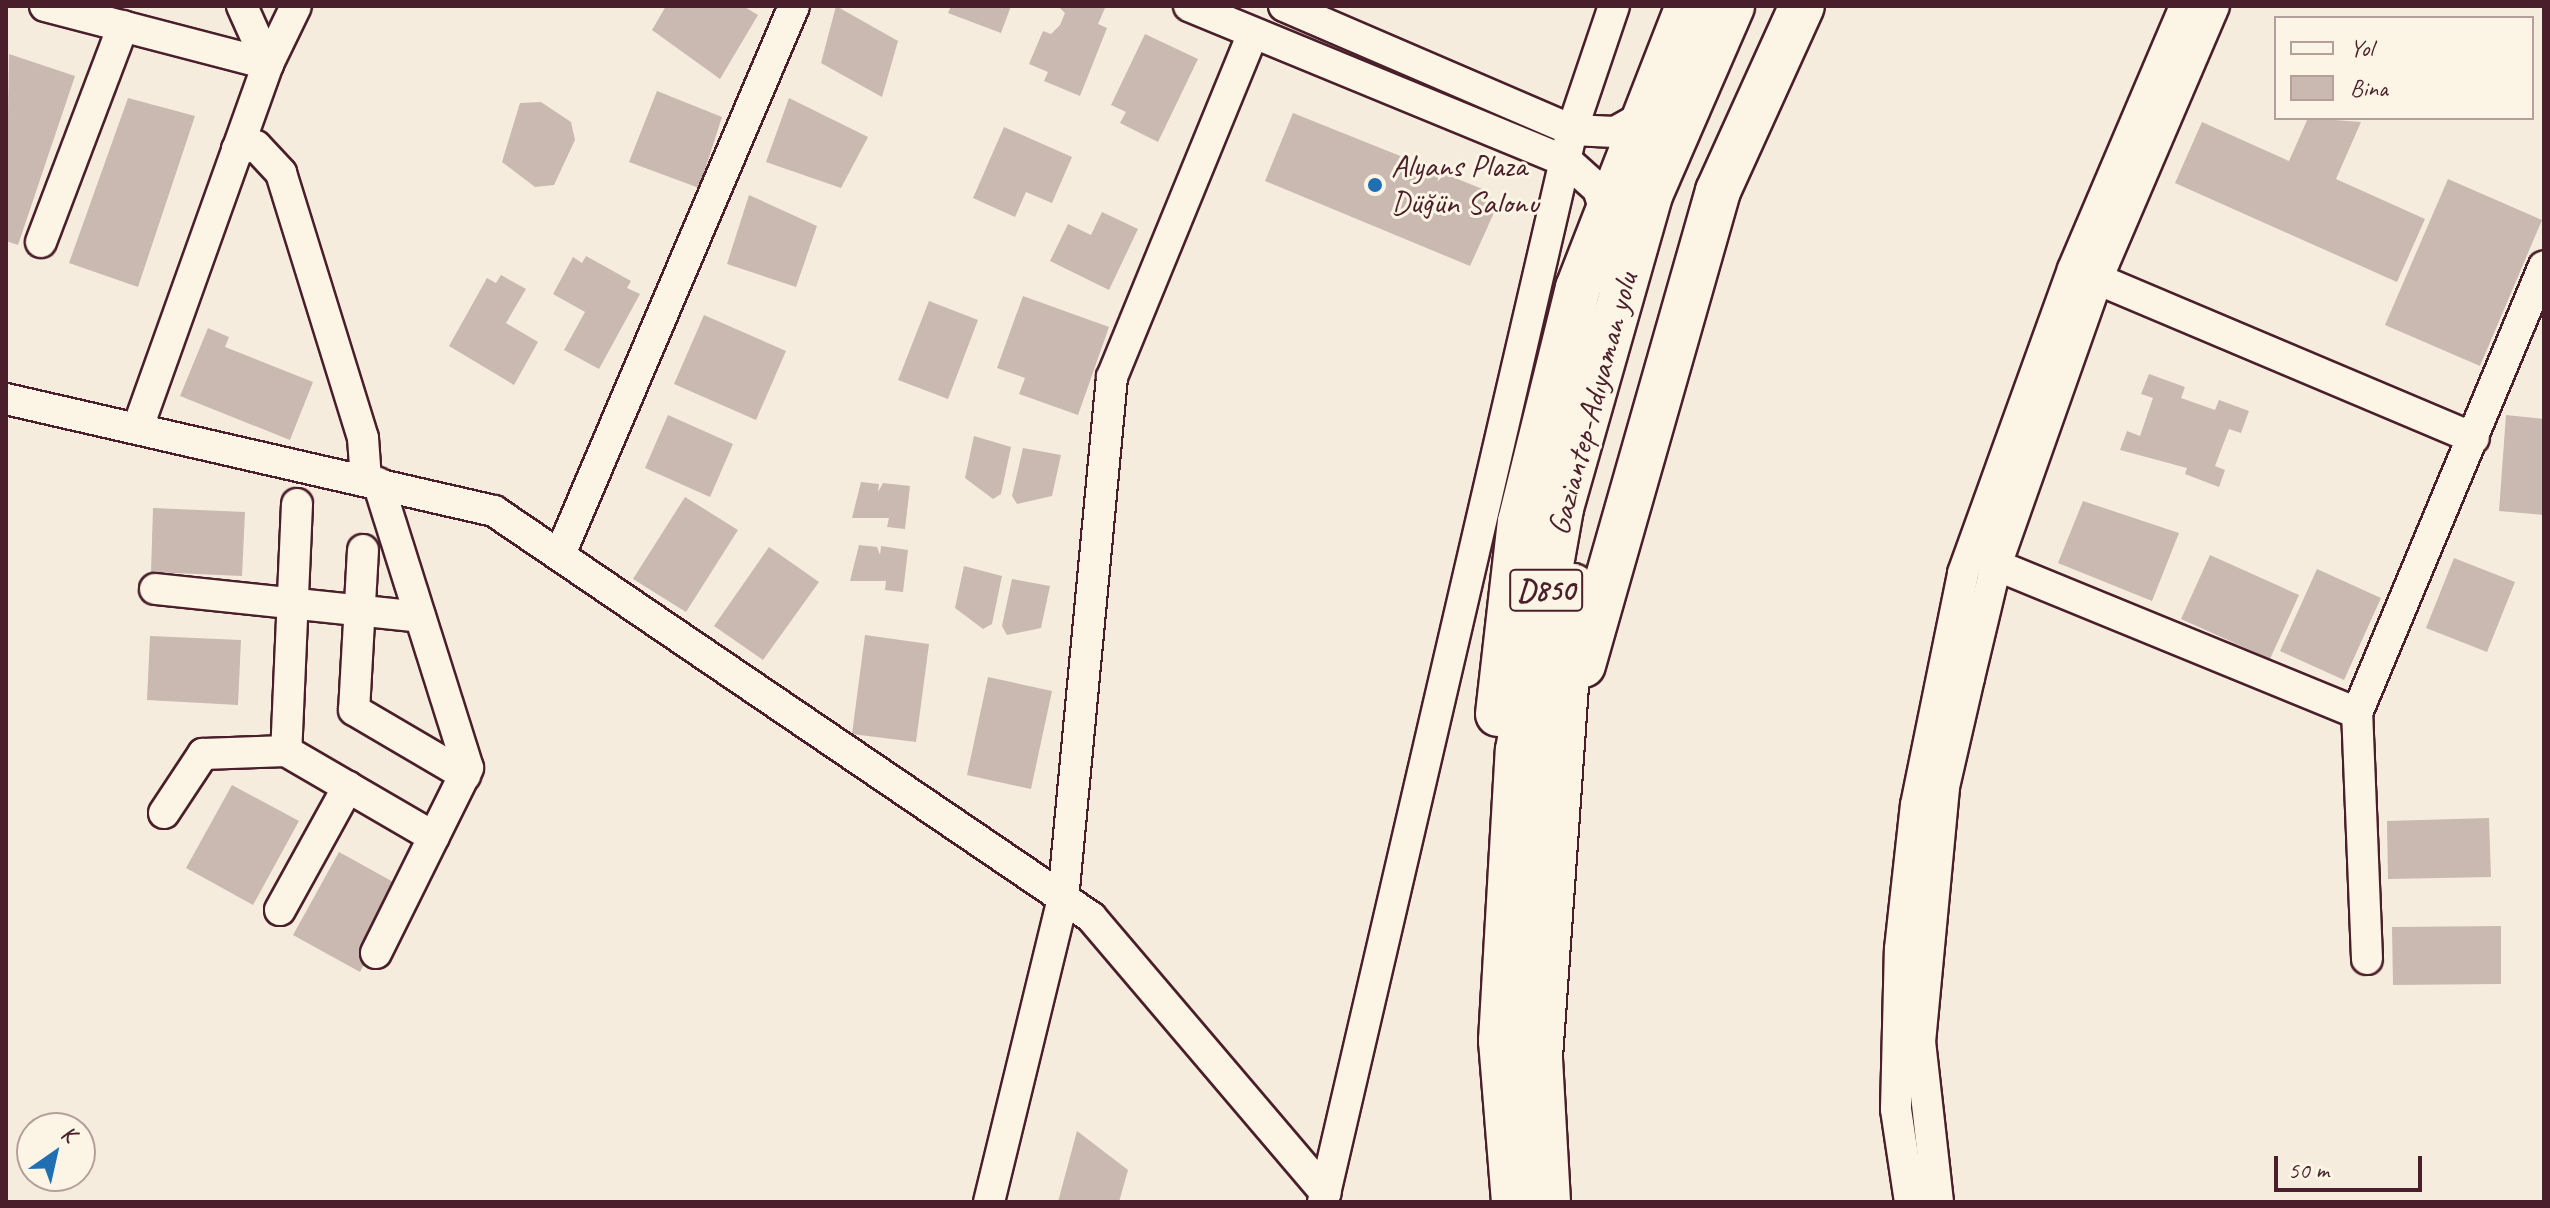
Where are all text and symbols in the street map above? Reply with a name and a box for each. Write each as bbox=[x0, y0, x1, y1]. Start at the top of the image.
legend bbox=[2274, 16, 2534, 120]
text: Yol bbox=[2350, 33, 2373, 63]
text: Bina bbox=[2350, 73, 2388, 103]
place label: Alyans Plaza Düğün Salonu bbox=[1391, 148, 1539, 223]
marker: Alyans Plaza Düğün Salonu bbox=[1366, 176, 1384, 194]
street label: Gaziantep-Adıyaman yolu bbox=[1540, 269, 1646, 539]
road number: D850 bbox=[1508, 564, 1584, 616]
north arrow bbox=[16, 1112, 96, 1192]
text: K bbox=[56, 1119, 81, 1148]
scale bar bbox=[2278, 1140, 2426, 1190]
text: 50 m bbox=[2288, 1155, 2329, 1185]

